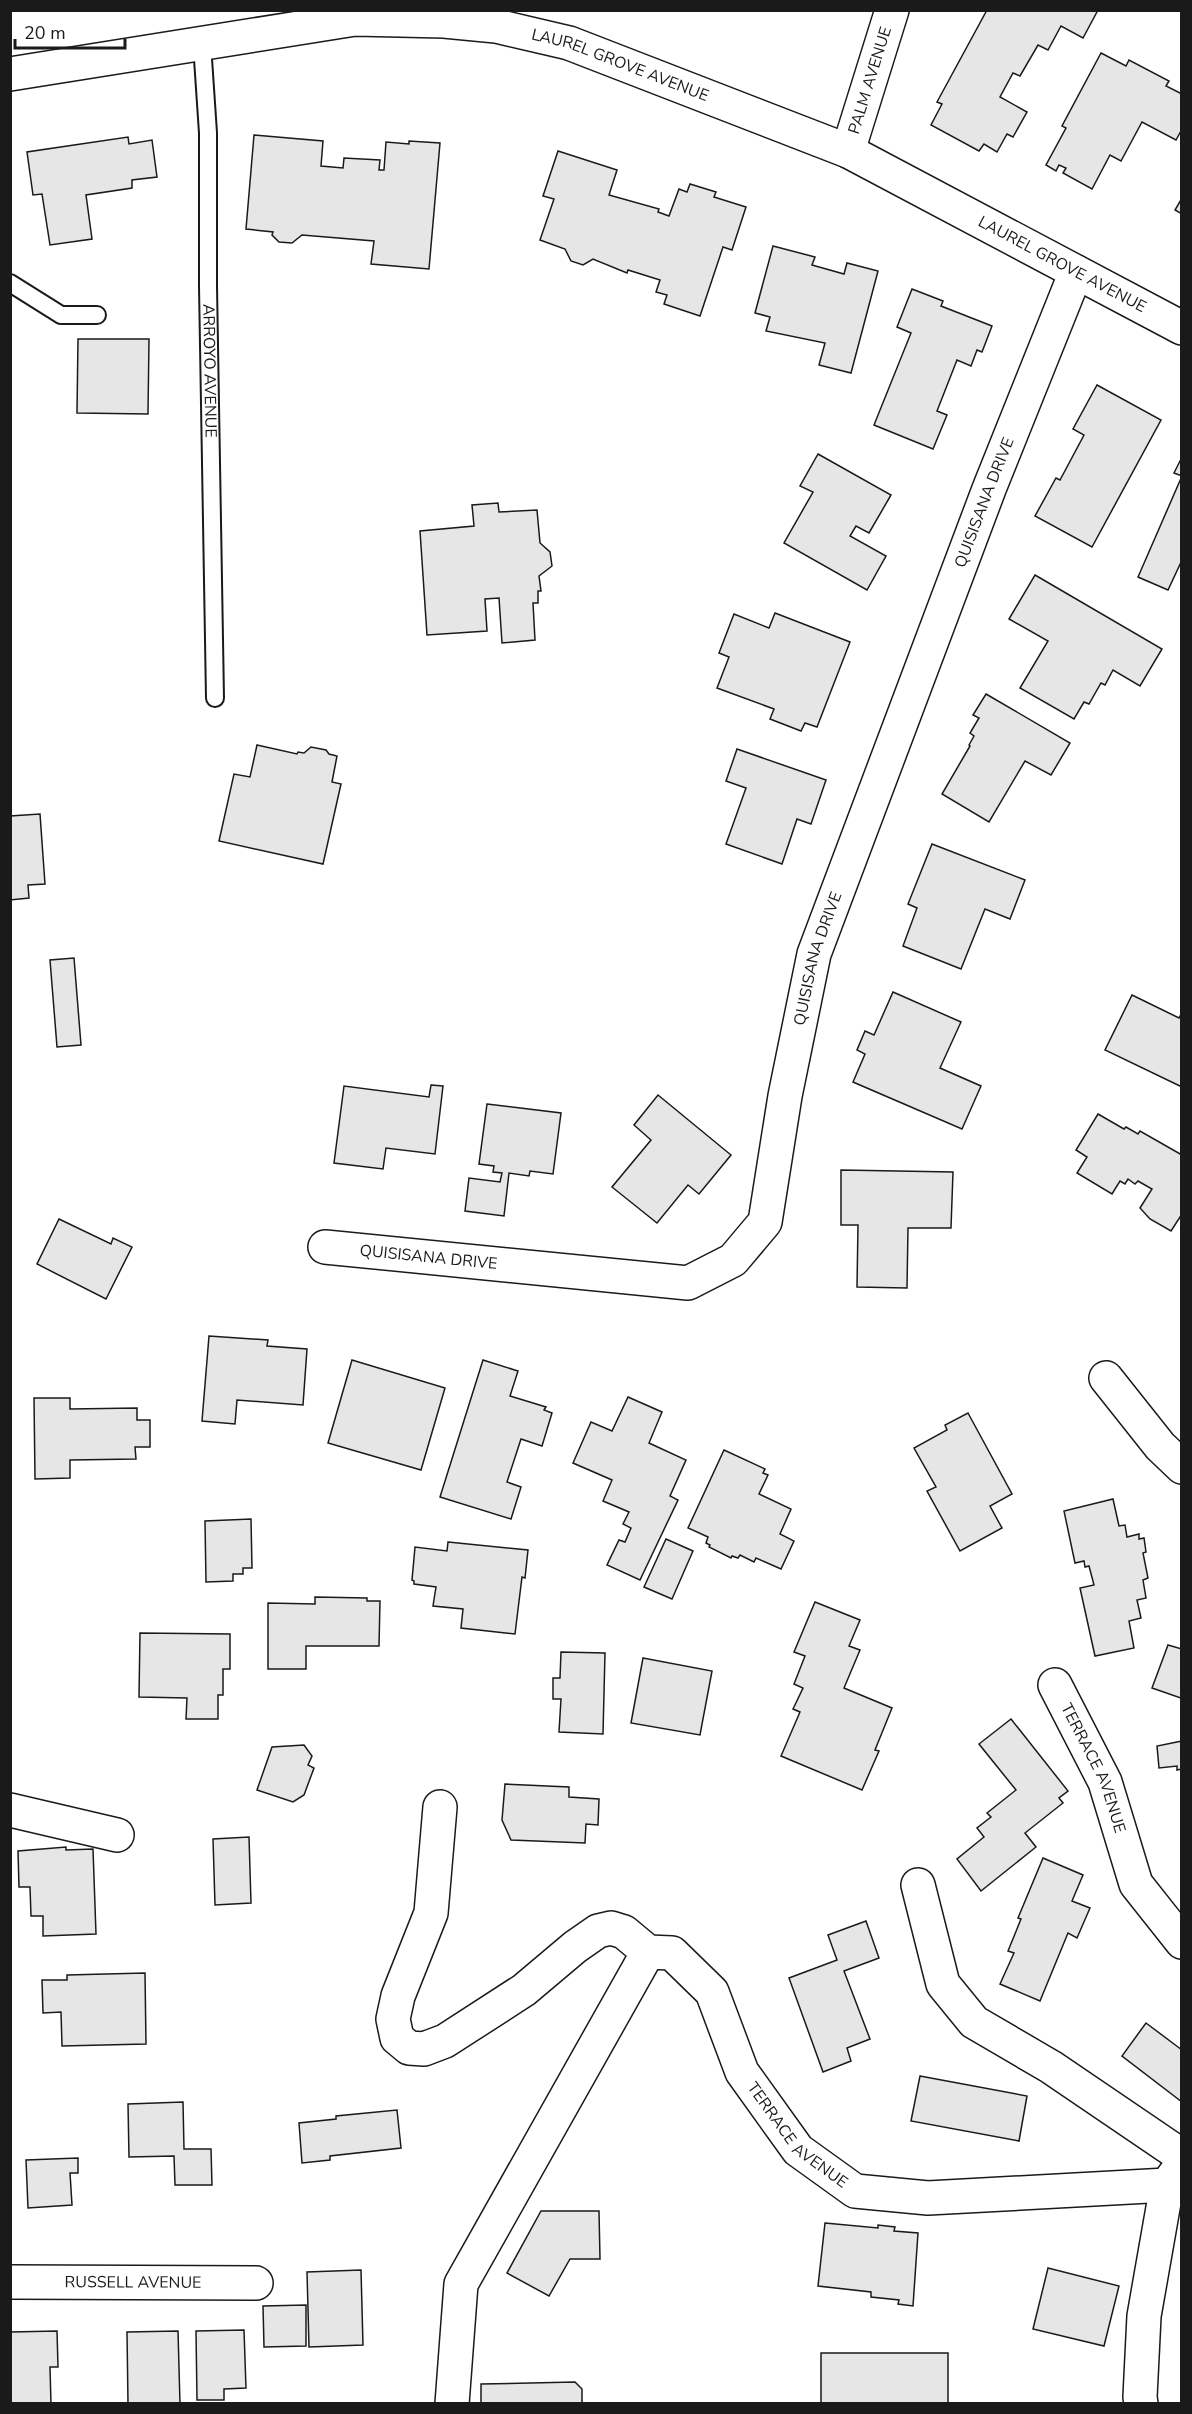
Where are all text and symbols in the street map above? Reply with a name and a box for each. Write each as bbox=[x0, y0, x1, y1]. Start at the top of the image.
scale bar bbox=[15, 12, 124, 50]
text: 20 m bbox=[24, 21, 66, 45]
street label: LAUREL GROVE AVENUE bbox=[529, 24, 712, 107]
street label: PALM AVENUE bbox=[843, 24, 897, 137]
street label: LAUREL GROVE AVENUE bbox=[974, 211, 1150, 318]
street label: ARROYO AVENUE bbox=[197, 304, 222, 438]
street label: QUISISANA DRIVE bbox=[949, 434, 1020, 571]
street label: QUISISANA DRIVE bbox=[789, 889, 847, 1027]
street label: QUISISANA DRIVE bbox=[359, 1239, 498, 1275]
street label: TERRACE AVENUE bbox=[1055, 1700, 1131, 1836]
street label: TERRACE AVENUE bbox=[742, 2078, 852, 2193]
street label: RUSSELL AVENUE bbox=[65, 2271, 201, 2294]

